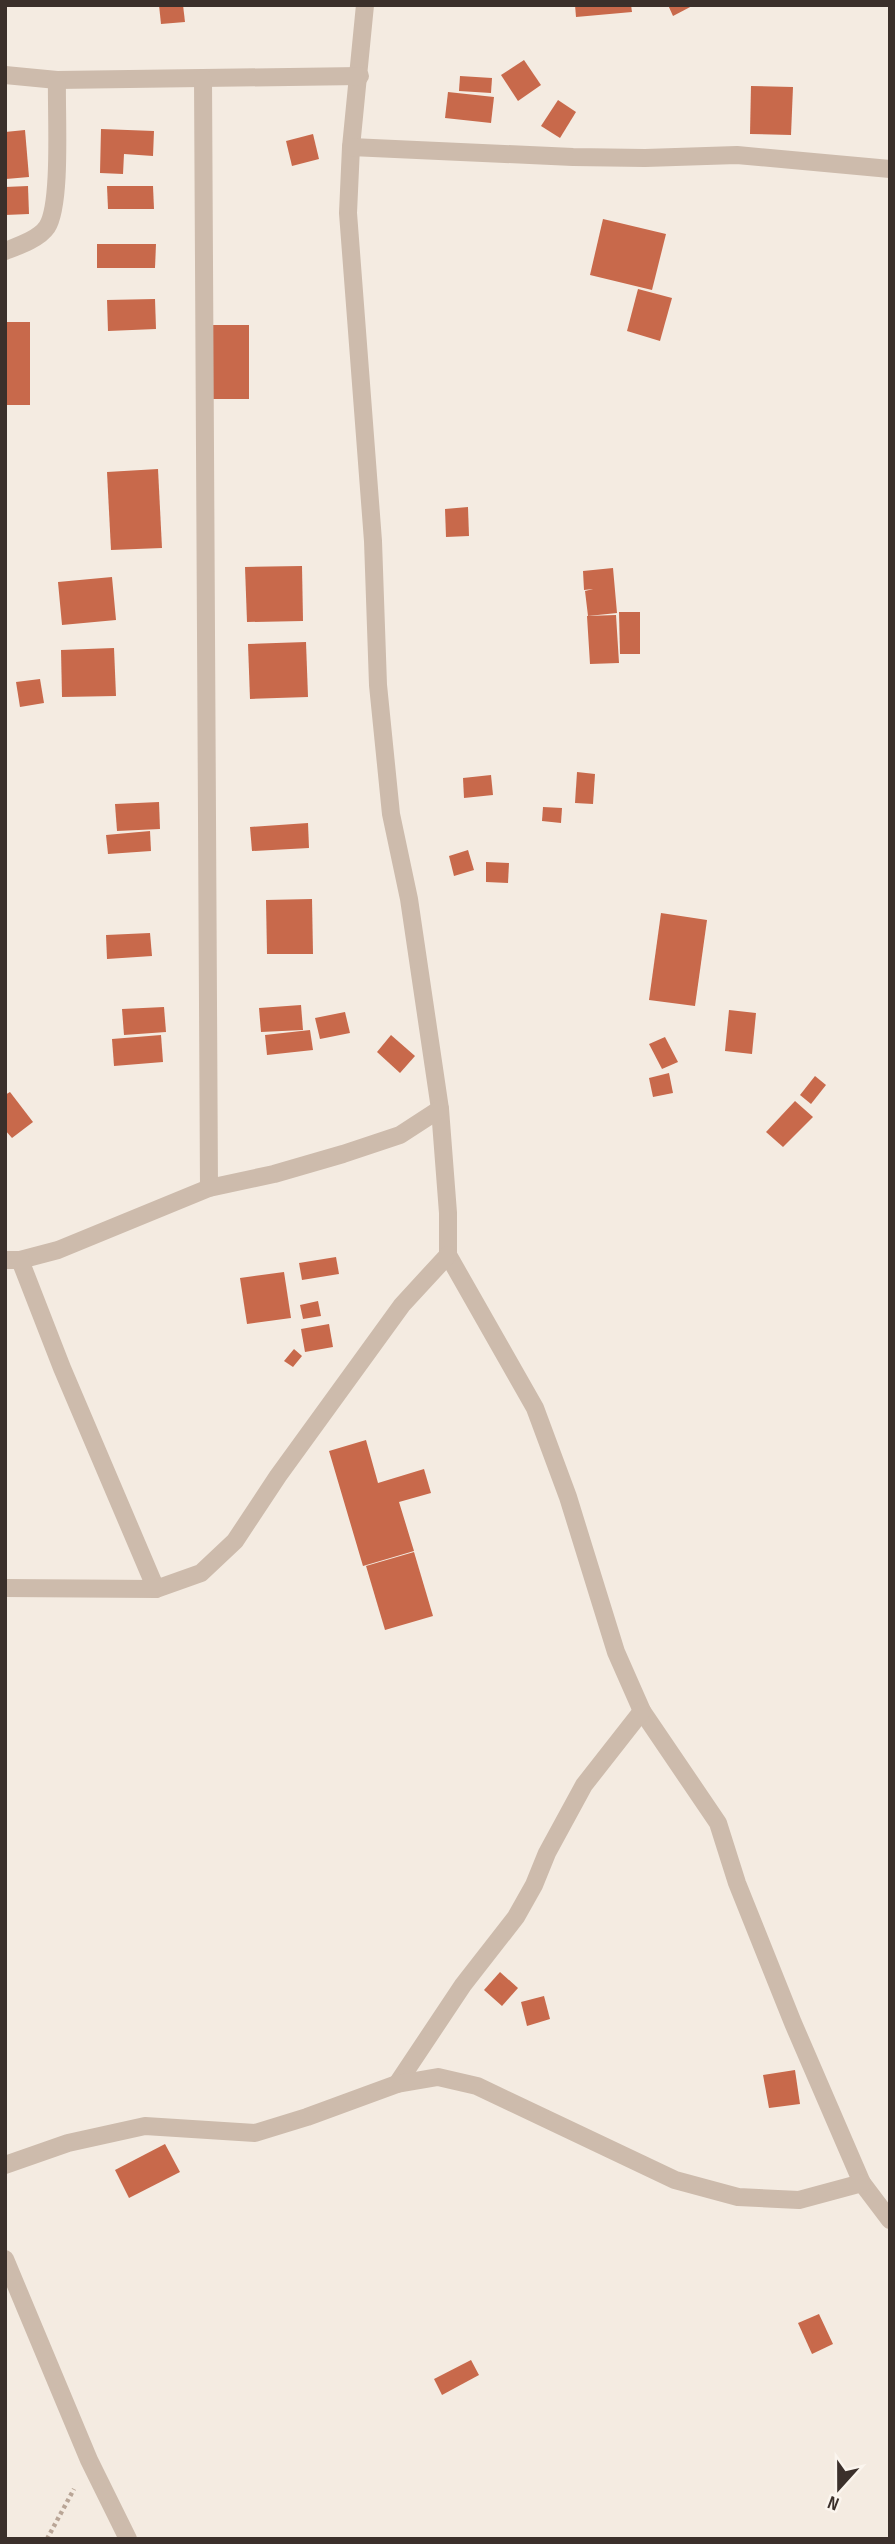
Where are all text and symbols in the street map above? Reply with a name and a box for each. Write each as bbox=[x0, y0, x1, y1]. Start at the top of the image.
north arrow bbox=[804, 2453, 874, 2523]
text: N bbox=[825, 2490, 842, 2515]

